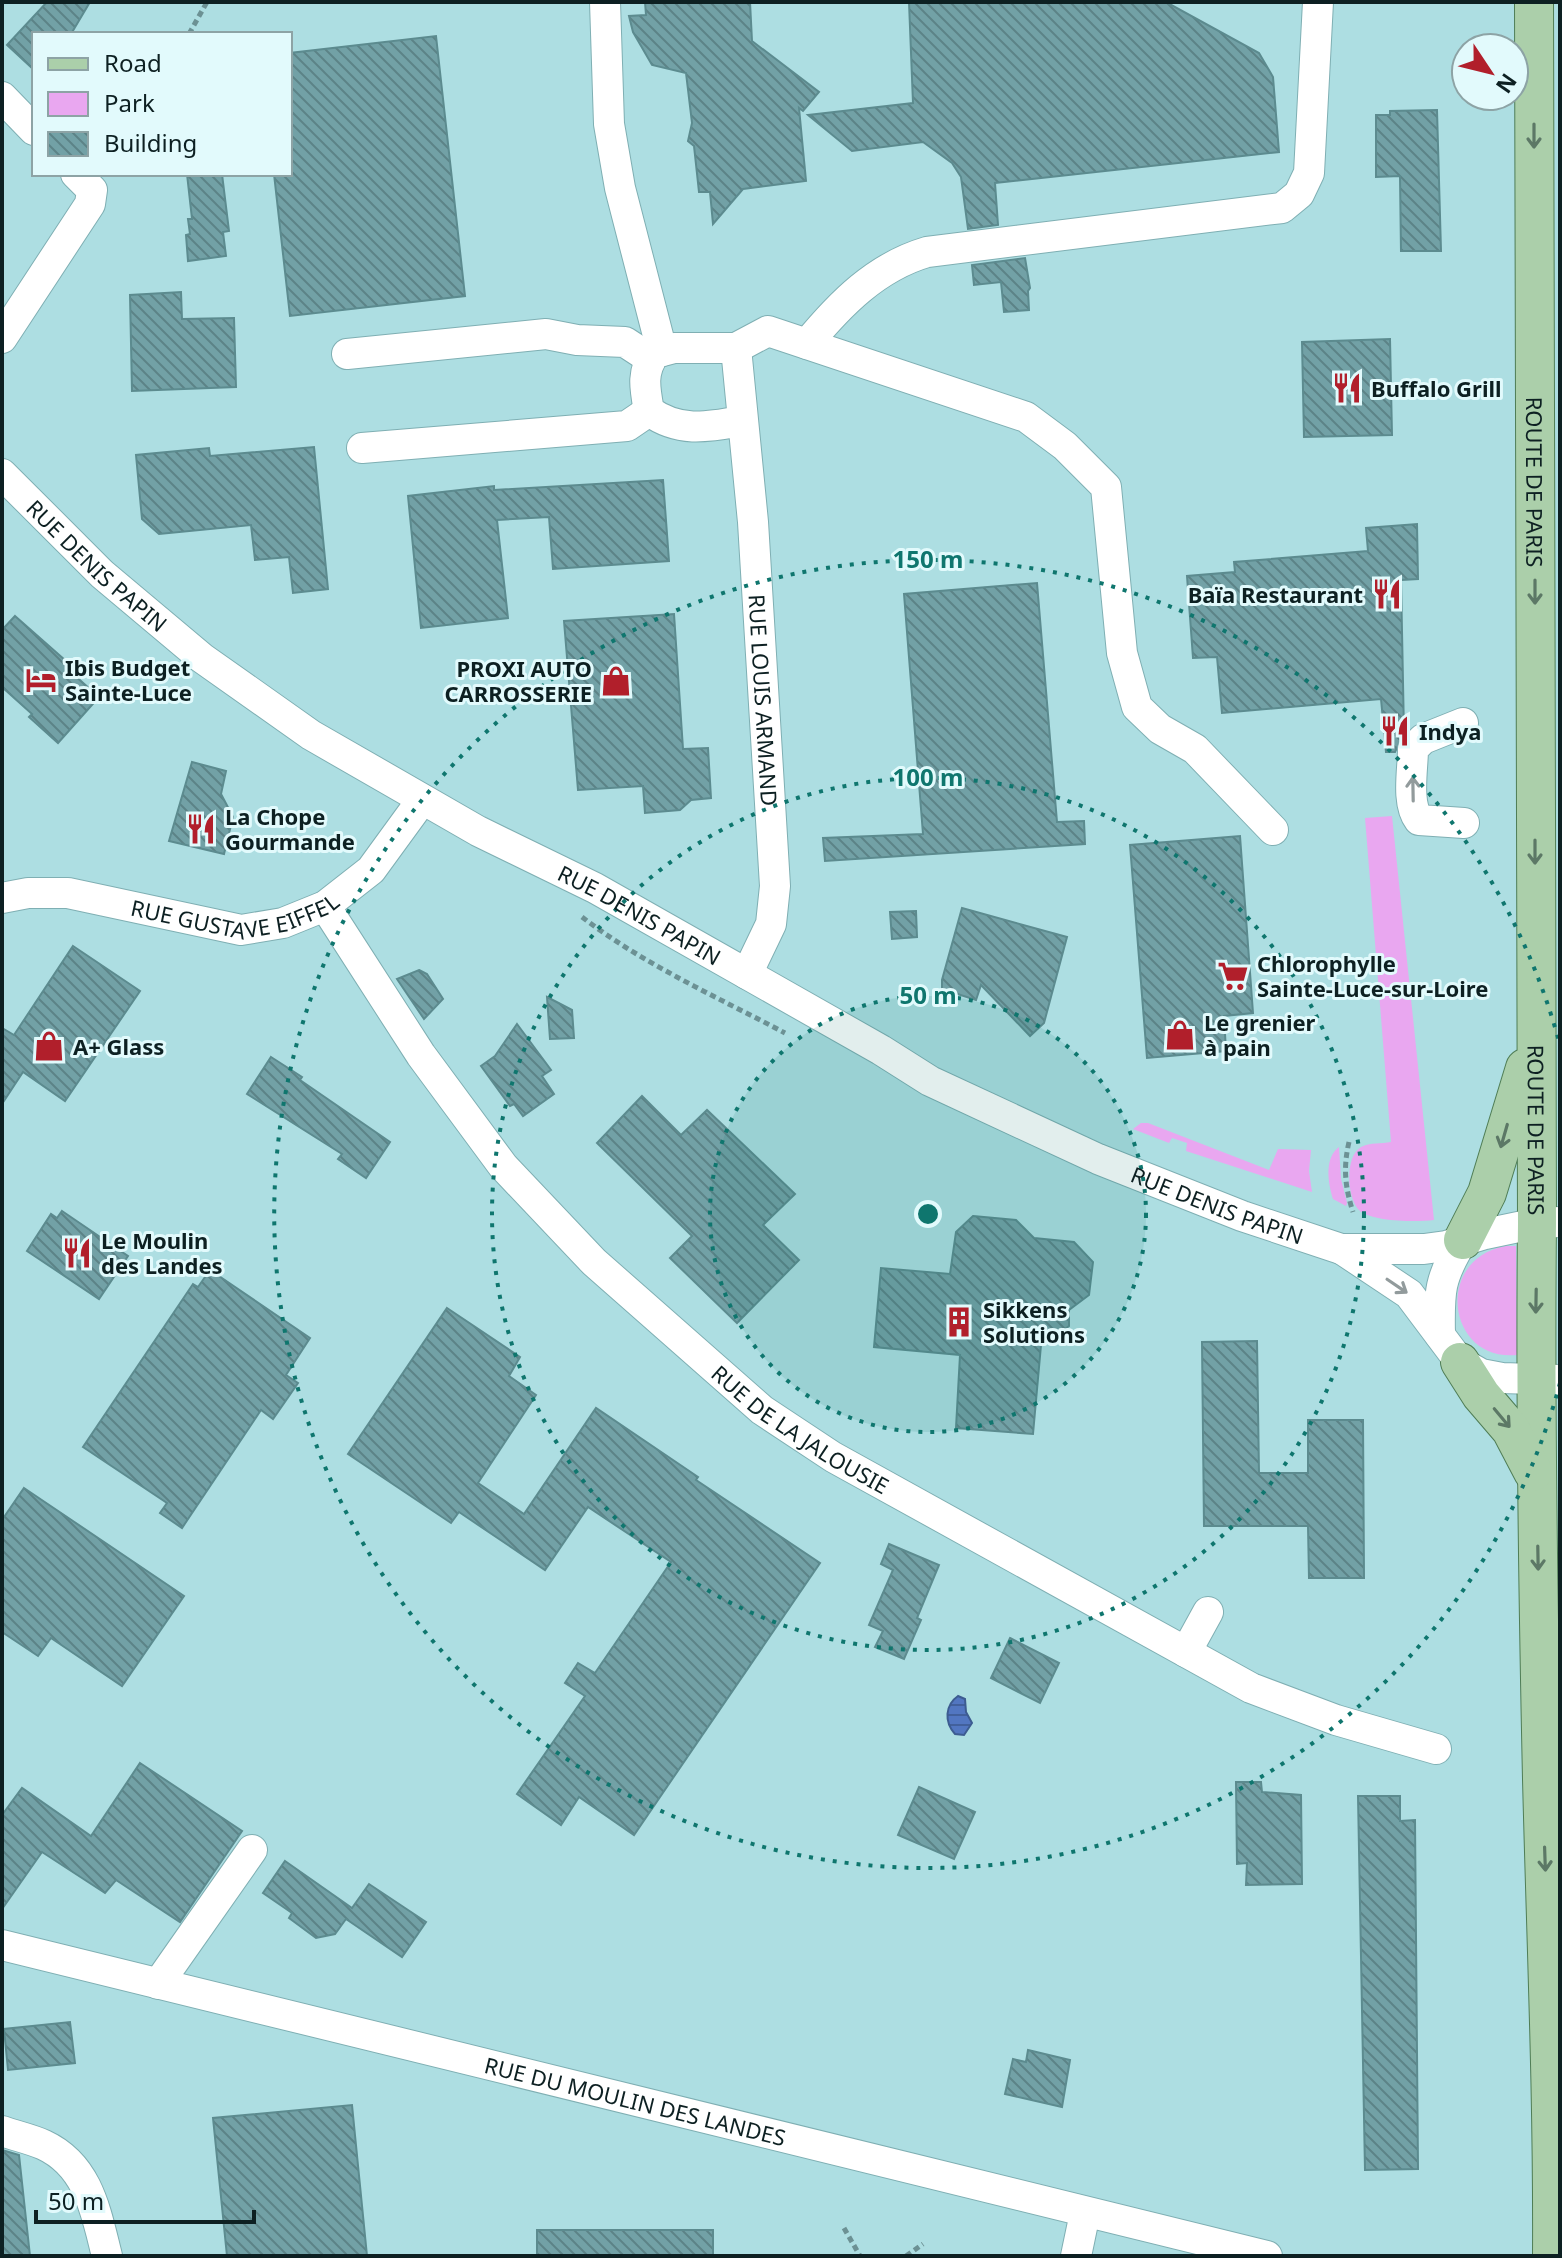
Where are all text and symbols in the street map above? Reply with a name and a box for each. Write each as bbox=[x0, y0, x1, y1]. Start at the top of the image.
legend bbox=[32, 32, 292, 176]
north arrow bbox=[1450, 32, 1530, 112]
text: Road bbox=[104, 46, 162, 79]
text: N bbox=[1490, 68, 1525, 100]
text: Park bbox=[104, 86, 155, 119]
one-way arrow bbox=[1526, 122, 1542, 149]
text: Building bbox=[104, 126, 197, 159]
restaurant icon: Buffalo Grill bbox=[1330, 371, 1364, 405]
place label: Buffalo Grill bbox=[1371, 373, 1502, 403]
street label: ROUTE DE PARIS bbox=[1520, 397, 1550, 567]
street label: RUE DENIS PAPIN bbox=[20, 492, 174, 638]
text: 150 m bbox=[893, 542, 963, 575]
restaurant icon: Baïa Restaurant bbox=[1370, 577, 1404, 611]
one-way arrow bbox=[1528, 578, 1543, 605]
place label: Baïa Restaurant bbox=[1188, 579, 1363, 609]
street label: RUE LOUIS ARMAND bbox=[742, 593, 785, 807]
place label: Ibis Budget Sainte-Luce bbox=[65, 652, 192, 707]
place label: PROXI AUTO CARROSSERIE bbox=[445, 653, 592, 708]
hotel icon: Ibis Budget Sainte-Luce bbox=[24, 663, 58, 697]
shop icon: PROXI AUTO CARROSSERIE bbox=[599, 664, 633, 698]
restaurant icon: Indya bbox=[1378, 714, 1412, 748]
place label: Indya bbox=[1419, 716, 1482, 746]
text: 100 m bbox=[893, 760, 963, 793]
one-way arrow bbox=[1405, 776, 1420, 803]
place label: La Chope Gourmande bbox=[225, 801, 355, 856]
restaurant icon: La Chope Gourmande bbox=[184, 812, 218, 846]
one-way arrow bbox=[1527, 838, 1543, 865]
street label: RUE DENIS PAPIN bbox=[553, 857, 727, 971]
street label: RUE GUSTAVE EIFFEL bbox=[128, 886, 345, 946]
place label: Chlorophylle Sainte-Luce-sur-Loire bbox=[1257, 948, 1488, 1003]
supermarket icon: Chlorophylle Sainte-Luce-sur-Loire bbox=[1216, 959, 1250, 993]
text: 50 m bbox=[899, 978, 957, 1011]
place label: Le grenier à pain bbox=[1204, 1007, 1316, 1062]
shop icon: Le grenier à pain bbox=[1163, 1018, 1197, 1052]
shop icon: A+ Glass bbox=[32, 1029, 66, 1063]
place label: A+ Glass bbox=[73, 1031, 164, 1061]
street label: ROUTE DE PARIS bbox=[1522, 1045, 1552, 1215]
one-way arrow bbox=[1495, 1122, 1510, 1148]
street label: RUE DENIS PAPIN bbox=[1127, 1159, 1307, 1250]
centre of rings bbox=[914, 1200, 942, 1228]
place label: Le Moulin des Landes bbox=[101, 1225, 223, 1280]
restaurant icon: Le Moulin des Landes bbox=[60, 1236, 94, 1270]
one-way arrow bbox=[1385, 1278, 1408, 1294]
one-way arrow bbox=[1529, 1287, 1544, 1314]
place label: Sikkens Solutions bbox=[983, 1294, 1085, 1349]
building icon: Sikkens Solutions bbox=[942, 1305, 976, 1339]
street label: RUE DE LA JALOUSIE bbox=[705, 1358, 895, 1500]
one-way arrow bbox=[1493, 1408, 1511, 1428]
one-way arrow bbox=[1530, 1544, 1546, 1571]
one-way arrow bbox=[1537, 1845, 1552, 1872]
street label: RUE DU MOULIN DES LANDES bbox=[481, 2049, 789, 2152]
scale bar bbox=[36, 2174, 254, 2224]
text: 50 m bbox=[48, 2184, 104, 2217]

